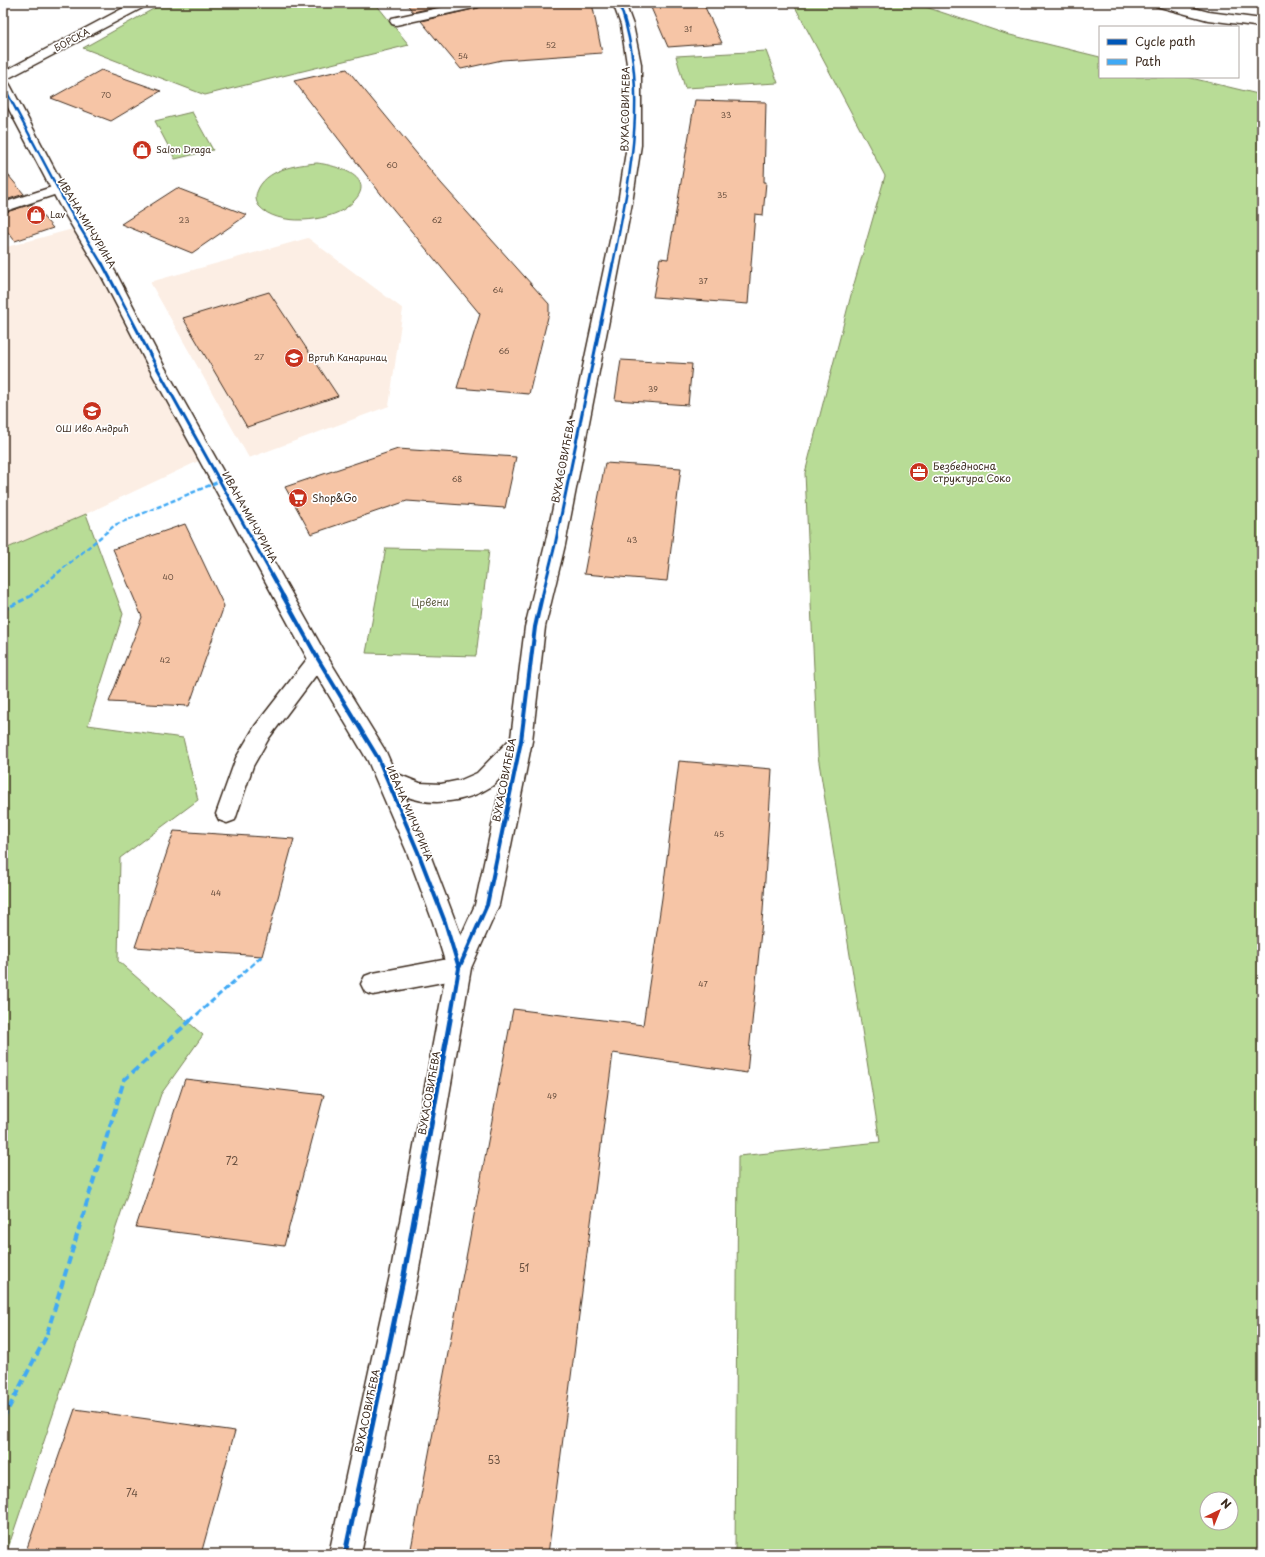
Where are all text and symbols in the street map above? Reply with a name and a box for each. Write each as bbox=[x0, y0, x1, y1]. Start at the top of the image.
house number: 31 bbox=[684, 23, 692, 35]
street label: БОРСКА bbox=[51, 24, 92, 54]
legend bbox=[1099, 26, 1239, 78]
text: Cycle path bbox=[1135, 32, 1196, 50]
house number: 52 bbox=[546, 39, 557, 51]
house number: 54 bbox=[458, 50, 468, 62]
text: Path bbox=[1135, 52, 1161, 70]
street label: ВУКАСОВИЋЕВА bbox=[616, 66, 633, 152]
house number: 70 bbox=[101, 89, 111, 101]
house number: 33 bbox=[721, 109, 731, 121]
shop icon: Salon Draga bbox=[131, 139, 153, 161]
place label: Salon Draga bbox=[156, 142, 211, 156]
house number: 60 bbox=[386, 159, 398, 171]
street label: ИВАНА МИЧУРИНА bbox=[55, 175, 120, 271]
house number: 35 bbox=[717, 189, 727, 201]
shop icon: Lav bbox=[25, 204, 47, 226]
place label: Lav bbox=[50, 207, 66, 221]
house number: 23 bbox=[179, 214, 189, 226]
house number: 62 bbox=[432, 214, 442, 226]
house number: 37 bbox=[698, 275, 708, 287]
house number: 64 bbox=[493, 284, 503, 296]
house number: 66 bbox=[498, 345, 510, 357]
school or university icon: Вртић Канаринац bbox=[283, 347, 305, 369]
place label: Вртић Канаринац bbox=[308, 350, 387, 364]
house number: 27 bbox=[254, 351, 264, 363]
house number: 39 bbox=[648, 383, 658, 395]
school or university icon: ОШ Иво Андрић bbox=[81, 400, 103, 422]
street label: ВУКАСОВИЋЕВА bbox=[547, 418, 578, 504]
place label: ОШ Иво Андрић bbox=[55, 421, 129, 435]
place label: Безбедносна структура Соко bbox=[933, 458, 1011, 485]
office icon: Безбедносна структура Соко bbox=[908, 461, 930, 483]
street label: ИВАНА МИЧУРИНА bbox=[219, 468, 282, 566]
house number: 68 bbox=[452, 473, 462, 485]
supermarket icon: Shop&Go bbox=[287, 487, 309, 509]
place label: Shop&Go bbox=[312, 490, 358, 505]
house number: 43 bbox=[627, 534, 637, 546]
house number: 40 bbox=[162, 571, 174, 583]
park label: Црвени bbox=[411, 594, 449, 609]
house number: 42 bbox=[160, 654, 171, 666]
street label: ВУКАСОВИЋЕВА bbox=[488, 737, 519, 823]
street label: ИВАНА МИЧУРИНА bbox=[384, 763, 438, 863]
house number: 45 bbox=[714, 828, 724, 840]
house number: 44 bbox=[211, 887, 221, 899]
house number: 47 bbox=[698, 978, 708, 990]
street label: ВУКАСОВИЋЕВА bbox=[414, 1050, 443, 1136]
house number: 49 bbox=[547, 1090, 557, 1102]
house number: 72 bbox=[226, 1153, 238, 1168]
house number: 51 bbox=[519, 1260, 529, 1275]
street label: ВУКАСОВИЋЕВА bbox=[350, 1368, 383, 1454]
house number: 53 bbox=[488, 1452, 500, 1467]
house number: 74 bbox=[126, 1485, 138, 1500]
north arrow bbox=[1199, 1491, 1239, 1531]
text: N bbox=[1217, 1494, 1235, 1513]

